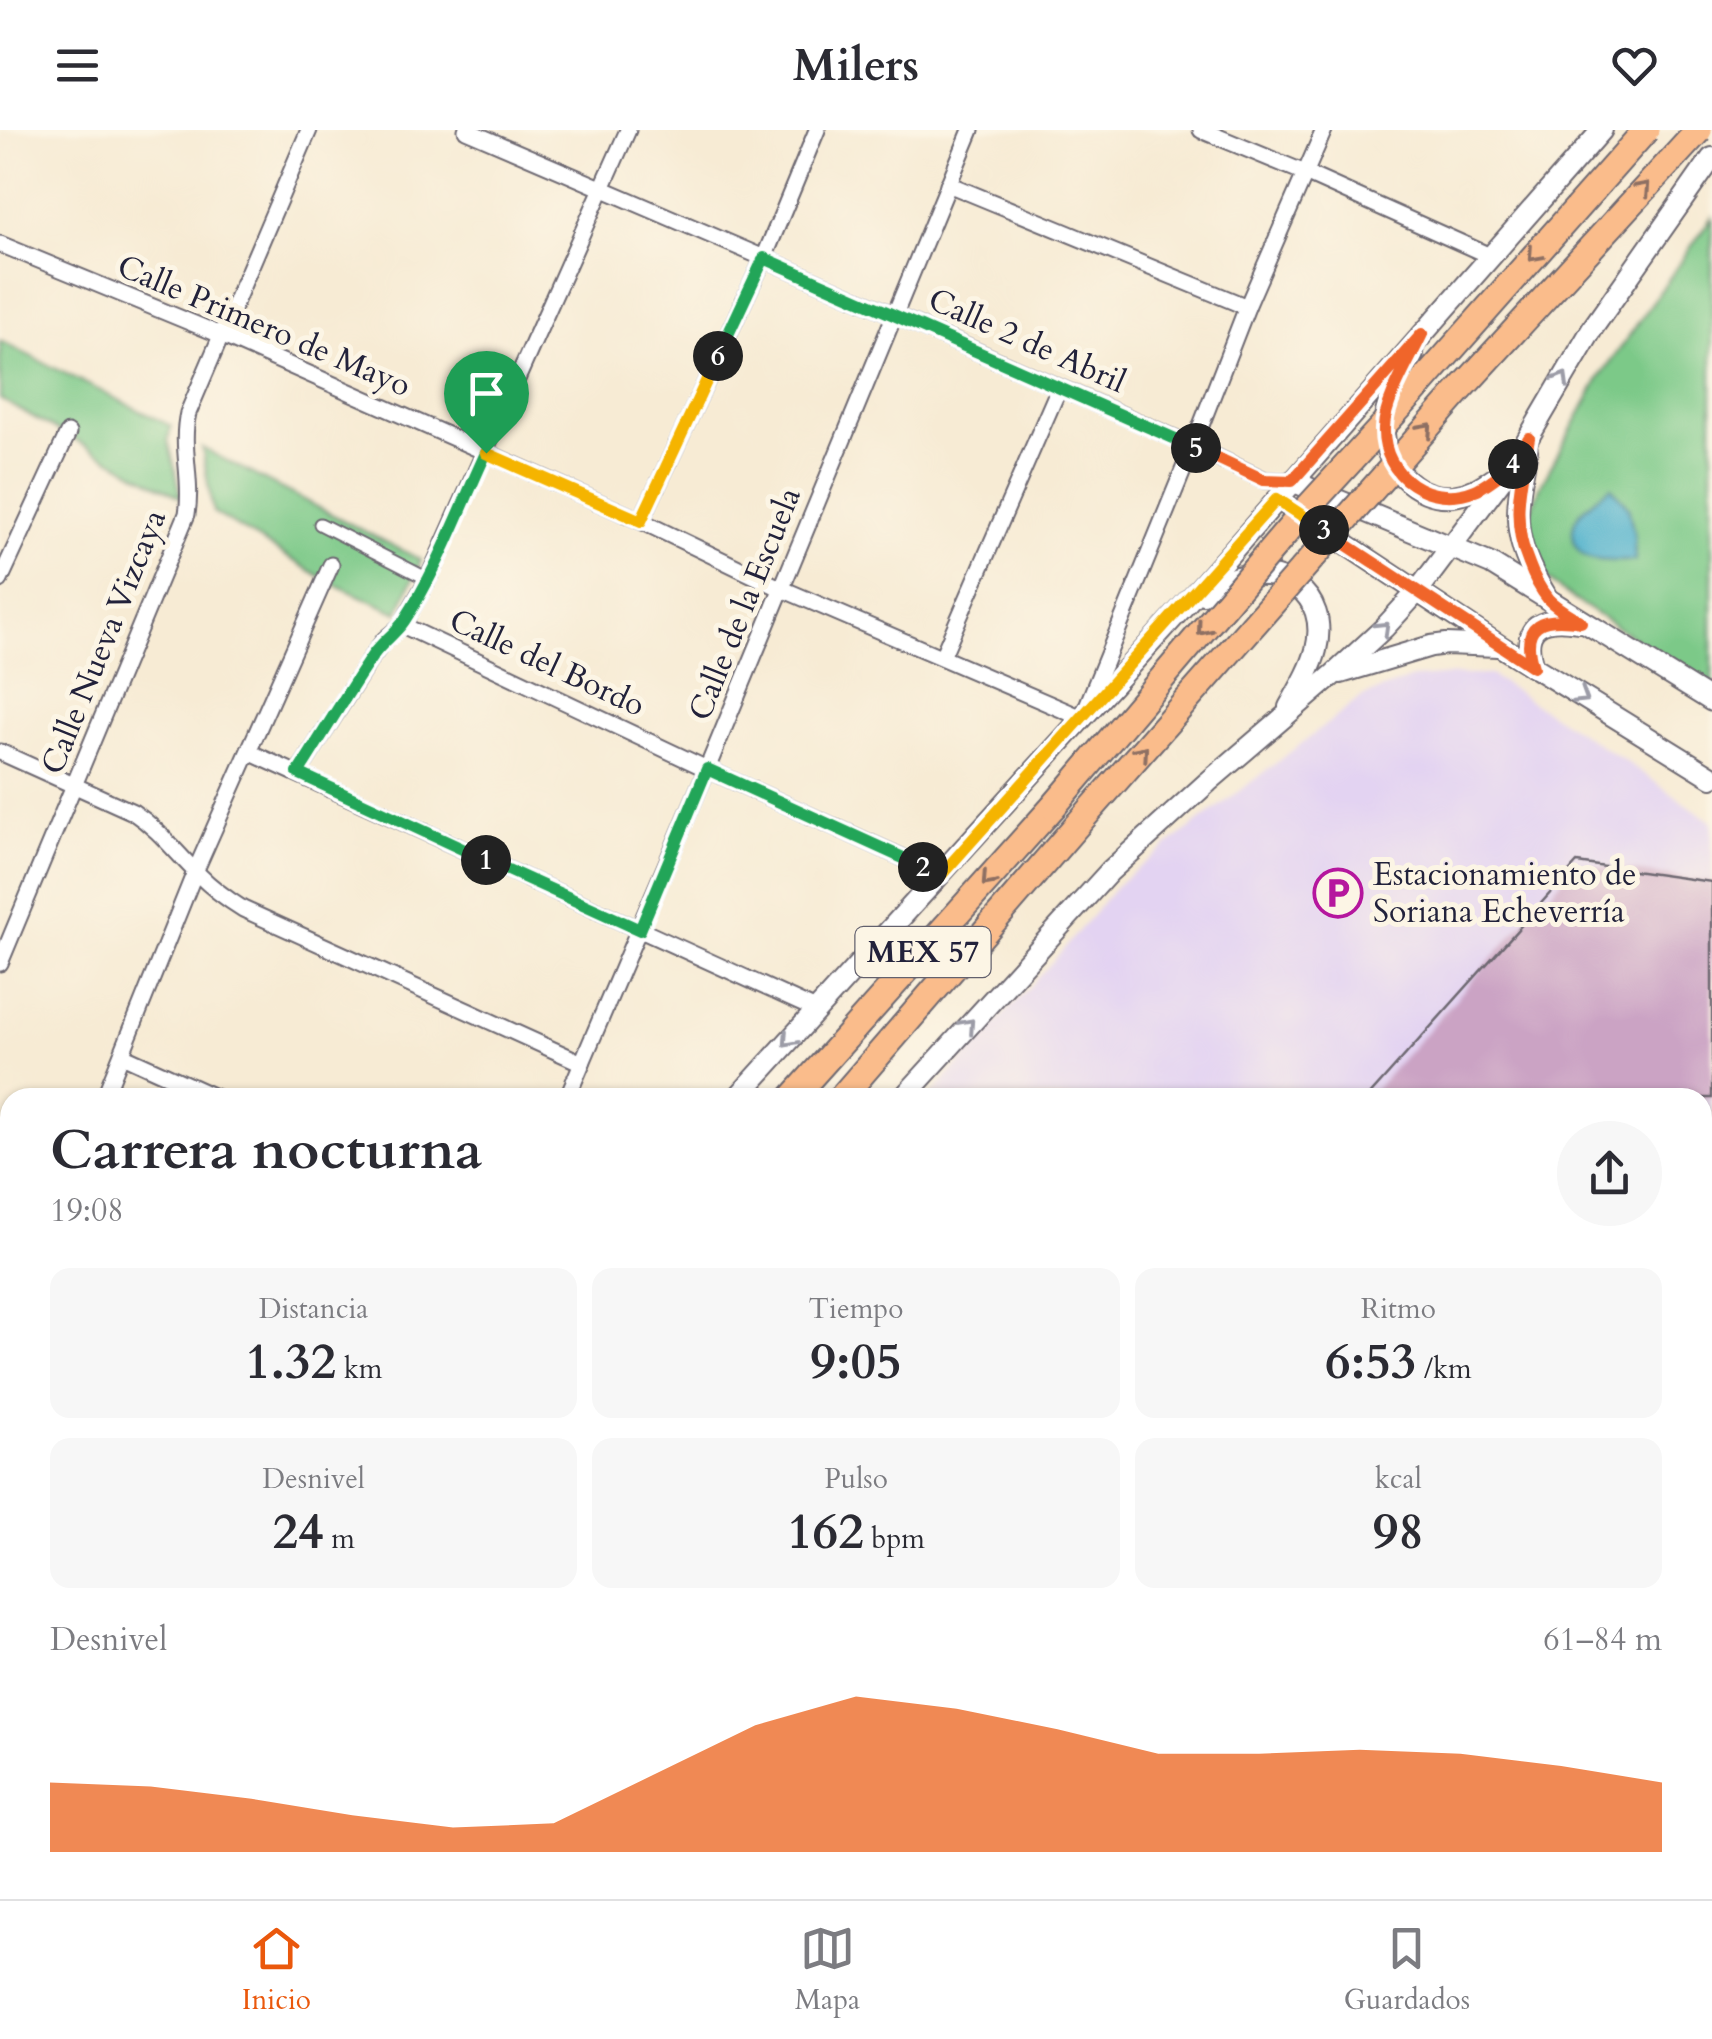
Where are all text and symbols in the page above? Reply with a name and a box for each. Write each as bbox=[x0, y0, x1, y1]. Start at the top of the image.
text: Milers bbox=[793, 35, 919, 96]
icon: menu bbox=[50, 38, 105, 93]
icon: heart bbox=[1607, 38, 1662, 93]
one-way arrow bbox=[1632, 181, 1650, 200]
one-way arrow bbox=[1528, 243, 1546, 262]
street label: Calle Primero de Mayo bbox=[111, 244, 417, 408]
street label: Calle 2 de Abril bbox=[921, 278, 1133, 404]
pin: 6 bbox=[693, 331, 743, 381]
text: 6 bbox=[711, 337, 725, 375]
pin bbox=[444, 351, 529, 454]
icon: arrive bbox=[459, 366, 514, 421]
one-way arrow bbox=[1550, 372, 1570, 390]
one-way arrow bbox=[1414, 422, 1432, 441]
pin: 5 bbox=[1171, 423, 1221, 473]
text: 5 bbox=[1189, 429, 1203, 467]
pin: 4 bbox=[1488, 439, 1538, 489]
text: 4 bbox=[1506, 445, 1520, 483]
street label: Calle de la Escuela bbox=[678, 481, 812, 727]
street label: Calle Nueva Vizcaya bbox=[31, 503, 177, 781]
pin: 3 bbox=[1299, 505, 1349, 555]
text: 3 bbox=[1317, 511, 1331, 549]
street label: Calle del Bordo bbox=[442, 598, 652, 728]
one-way arrow bbox=[1196, 617, 1214, 636]
one-way arrow bbox=[1372, 622, 1390, 640]
one-way arrow bbox=[1572, 685, 1590, 704]
one-way arrow bbox=[1130, 745, 1148, 763]
pin: 1 bbox=[461, 835, 511, 885]
text: 1 bbox=[479, 841, 493, 879]
pin: 2 bbox=[898, 842, 948, 892]
text: 2 bbox=[916, 848, 930, 886]
place label: Estacionamiento de Soriana Echeverría bbox=[1373, 853, 1637, 934]
parking icon: Estacionamiento de Soriana Echeverría bbox=[1312, 867, 1364, 919]
one-way arrow bbox=[982, 868, 1000, 887]
road number: MEX 57 bbox=[856, 927, 990, 977]
one-way arrow bbox=[957, 1018, 975, 1037]
one-way arrow bbox=[783, 1028, 801, 1047]
text: Carrera nocturna bbox=[50, 1114, 482, 1188]
button: share bbox=[1557, 1121, 1662, 1226]
text: 19:08 bbox=[50, 1189, 124, 1233]
text: Distancia bbox=[259, 1290, 368, 1328]
text: Tiempo bbox=[809, 1290, 903, 1328]
text: Ritmo bbox=[1361, 1290, 1436, 1328]
text: 1.32 bbox=[245, 1328, 336, 1396]
text: 9:05 bbox=[810, 1328, 902, 1396]
text: 6:53 bbox=[1325, 1328, 1416, 1396]
text: km bbox=[336, 1350, 382, 1388]
text: /km bbox=[1416, 1350, 1472, 1388]
text: Desnivel bbox=[262, 1460, 365, 1498]
text: Pulso bbox=[824, 1460, 888, 1498]
text: kcal bbox=[1375, 1460, 1422, 1498]
text: 24 bbox=[272, 1498, 324, 1566]
text: 162 bbox=[787, 1498, 864, 1566]
text: 98 bbox=[1373, 1498, 1424, 1566]
text: m bbox=[324, 1520, 355, 1558]
text: bpm bbox=[864, 1520, 925, 1558]
text: Desnivel bbox=[50, 1618, 167, 1662]
text: 61–84 m bbox=[1543, 1618, 1662, 1662]
tab: Inicio bbox=[242, 1921, 311, 2019]
tab: Mapa bbox=[795, 1921, 860, 2019]
tab: Guardados bbox=[1344, 1921, 1470, 2019]

